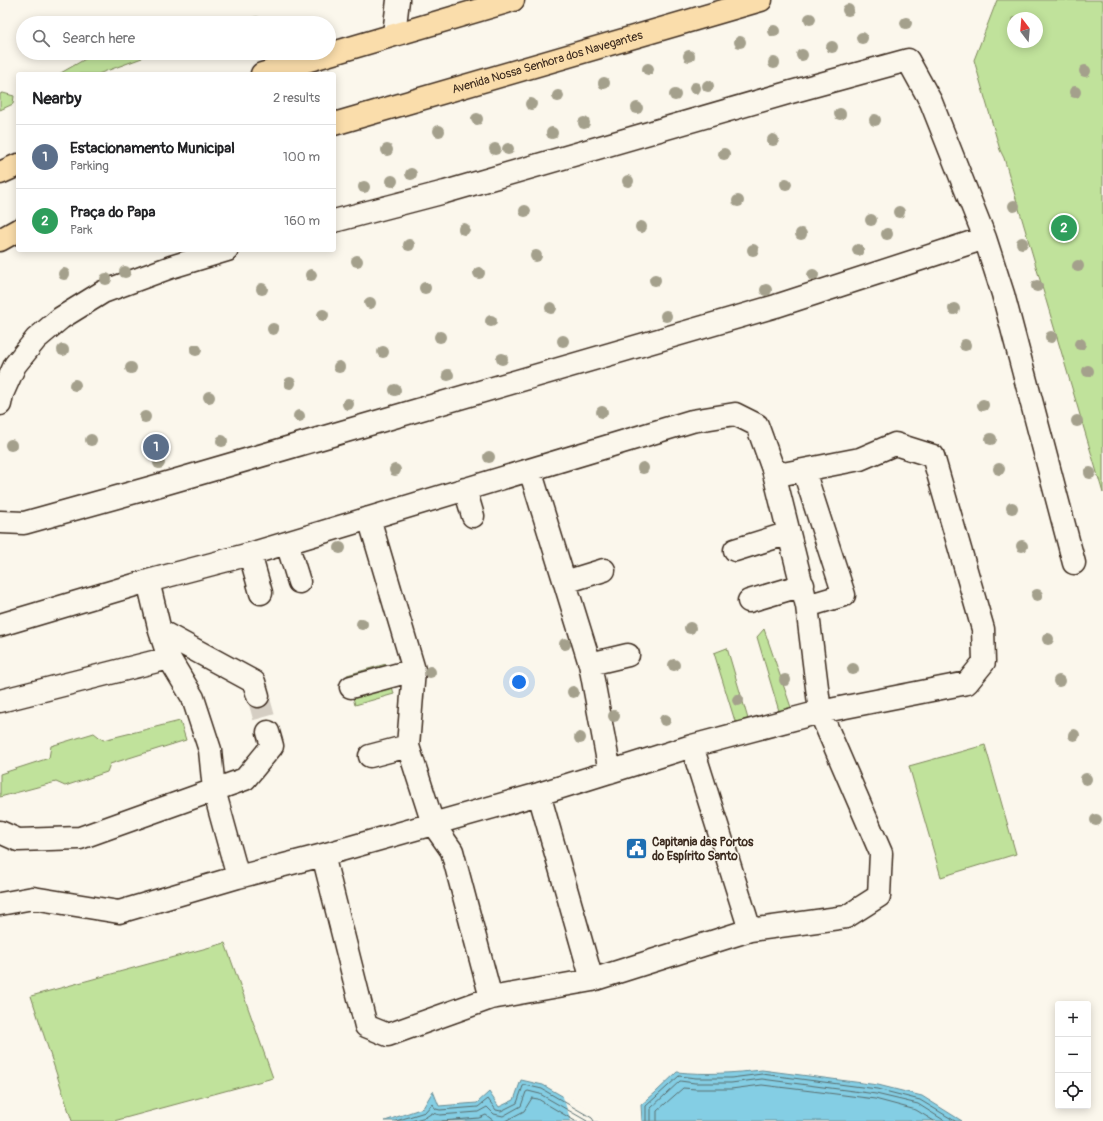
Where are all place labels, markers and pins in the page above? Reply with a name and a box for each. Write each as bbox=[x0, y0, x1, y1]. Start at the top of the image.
pin: 2 bbox=[1051, 213, 1077, 243]
pin: 1 bbox=[143, 432, 169, 462]
place label: Capitania das Portos do Espírito Santo bbox=[652, 835, 754, 864]
public building icon: Capitania das Portos do Espírito Santo bbox=[623, 836, 649, 862]

